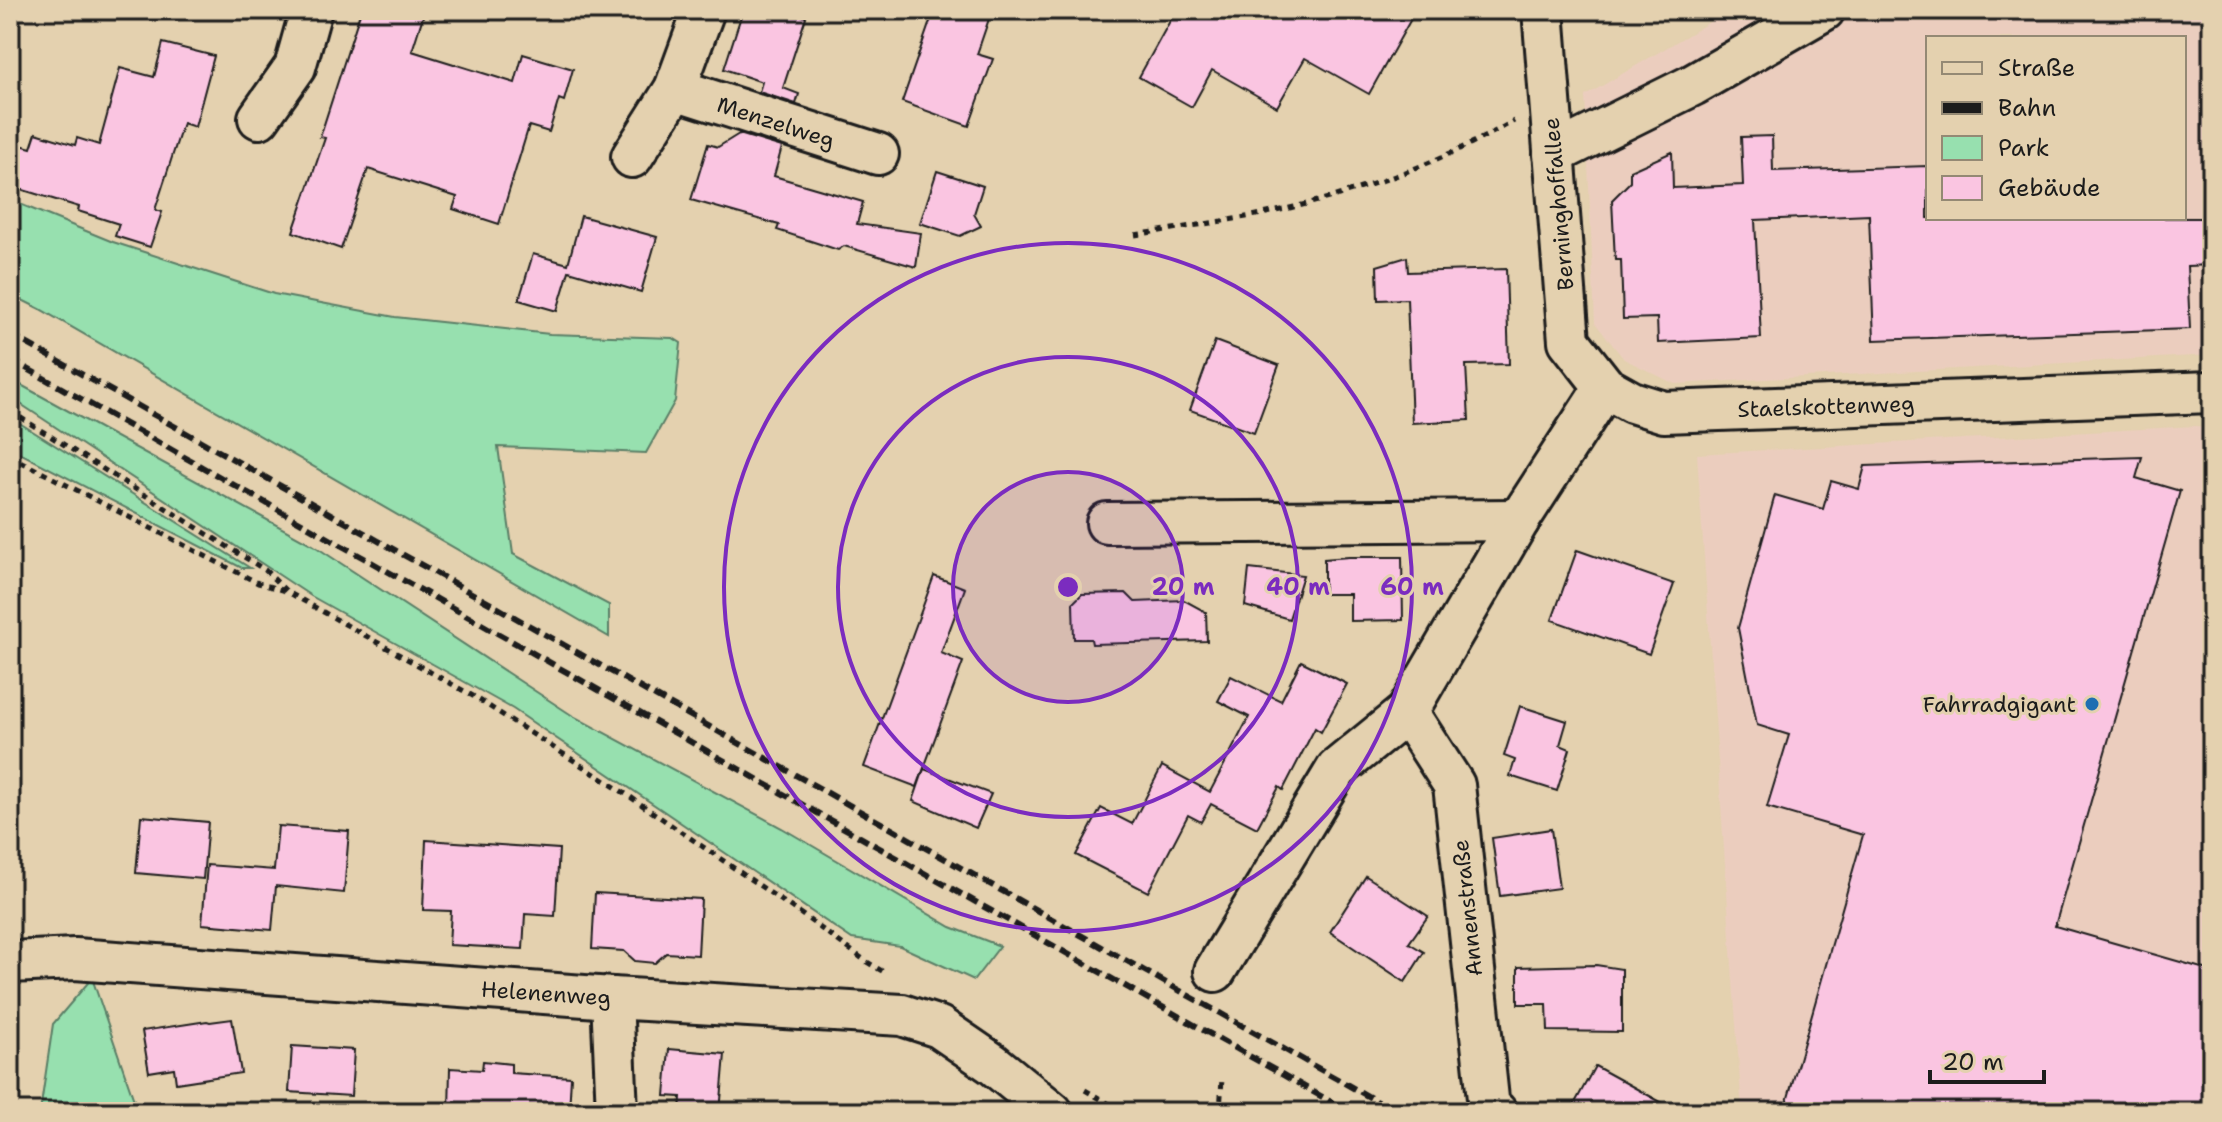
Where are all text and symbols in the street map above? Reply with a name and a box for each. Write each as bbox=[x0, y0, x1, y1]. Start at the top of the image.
legend bbox=[1926, 36, 2186, 220]
text: Straße bbox=[1998, 52, 2075, 84]
street label: Menzelweg bbox=[713, 90, 838, 155]
text: Bahn bbox=[1998, 92, 2056, 124]
street label: Berninghoffallee bbox=[1536, 116, 1580, 292]
text: Park bbox=[1998, 132, 2050, 164]
text: Gebäude bbox=[1998, 172, 2100, 204]
street label: Staelskottenweg bbox=[1737, 389, 1915, 424]
text: 20 m bbox=[1151, 571, 1215, 603]
text: 40 m bbox=[1266, 571, 1330, 603]
text: 60 m bbox=[1380, 571, 1444, 603]
centre of rings bbox=[1054, 573, 1082, 601]
place label: Fahrradgigant bbox=[1923, 690, 2076, 719]
marker: Fahrradgigant bbox=[2083, 695, 2101, 713]
street label: Annenstraße bbox=[1446, 838, 1489, 978]
street label: Helenenweg bbox=[480, 974, 612, 1013]
scale bar bbox=[1930, 1034, 2044, 1084]
text: 20 m bbox=[1942, 1046, 2004, 1078]

